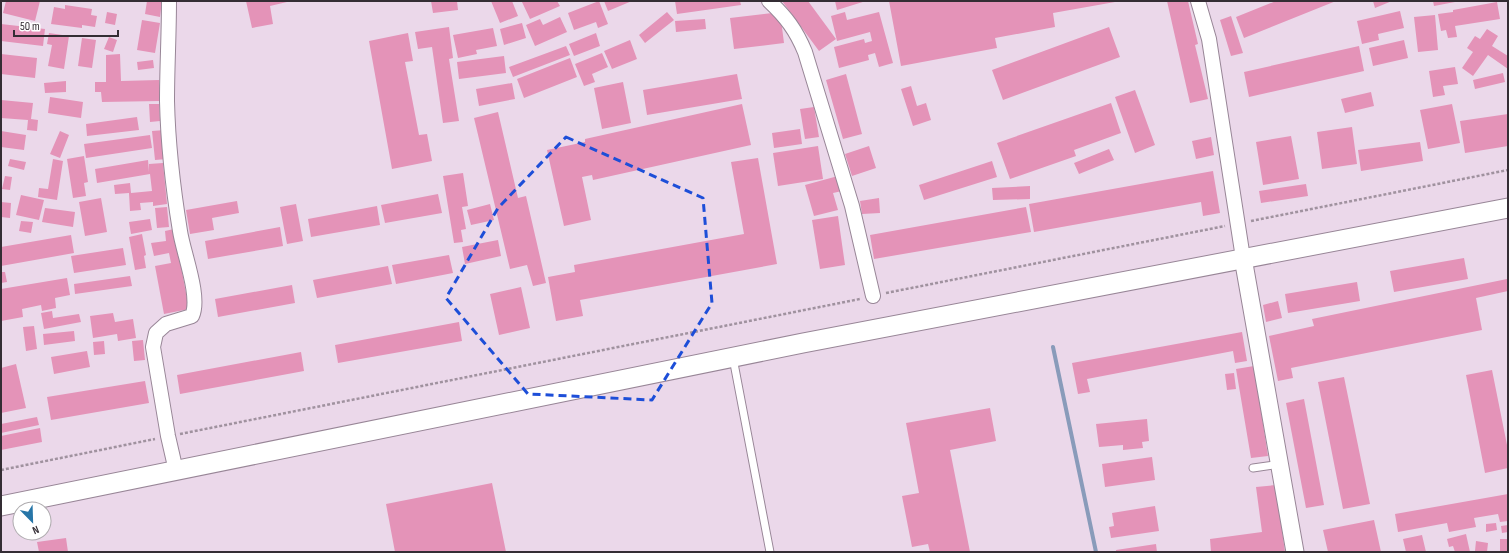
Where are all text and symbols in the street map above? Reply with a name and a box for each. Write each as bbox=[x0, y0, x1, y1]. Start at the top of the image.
scale bar bbox=[14, 12, 118, 38]
text: 50 m bbox=[20, 19, 40, 34]
north arrow bbox=[12, 501, 52, 541]
text: N bbox=[30, 523, 41, 537]

